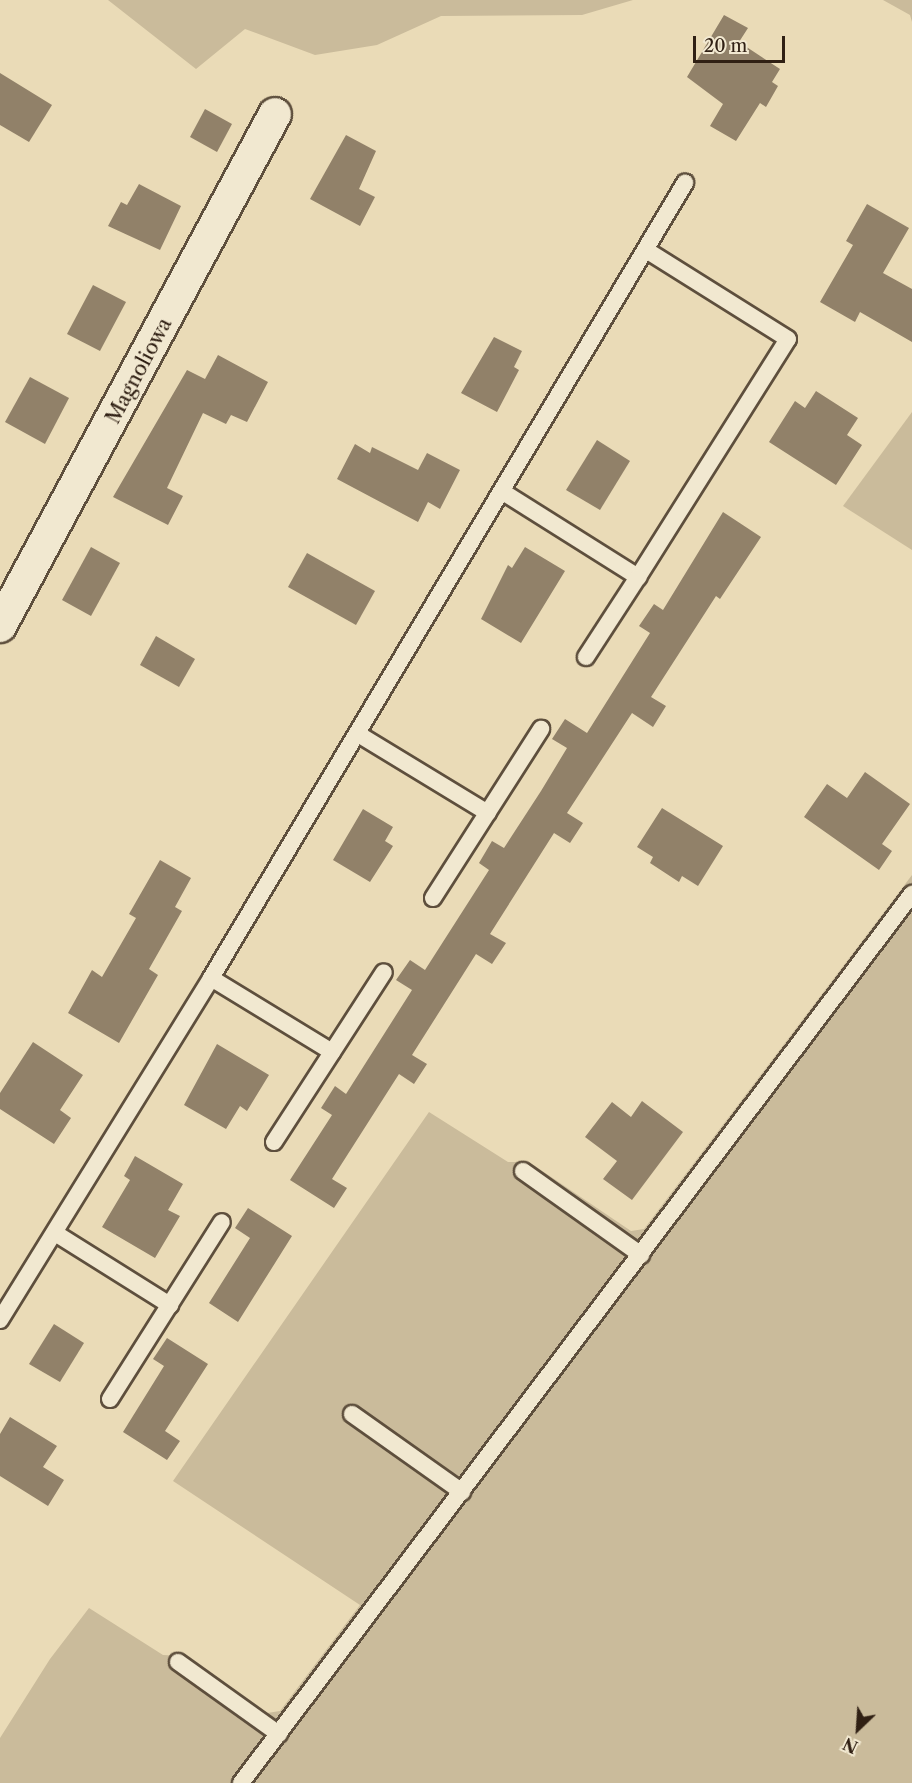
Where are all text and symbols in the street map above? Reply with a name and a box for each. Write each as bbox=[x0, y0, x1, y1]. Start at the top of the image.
scale bar bbox=[696, 24, 788, 62]
text: 20 m bbox=[704, 35, 747, 57]
street label: Magnoliowa bbox=[101, 314, 177, 428]
north arrow bbox=[828, 1699, 888, 1759]
text: N bbox=[840, 1733, 861, 1757]

